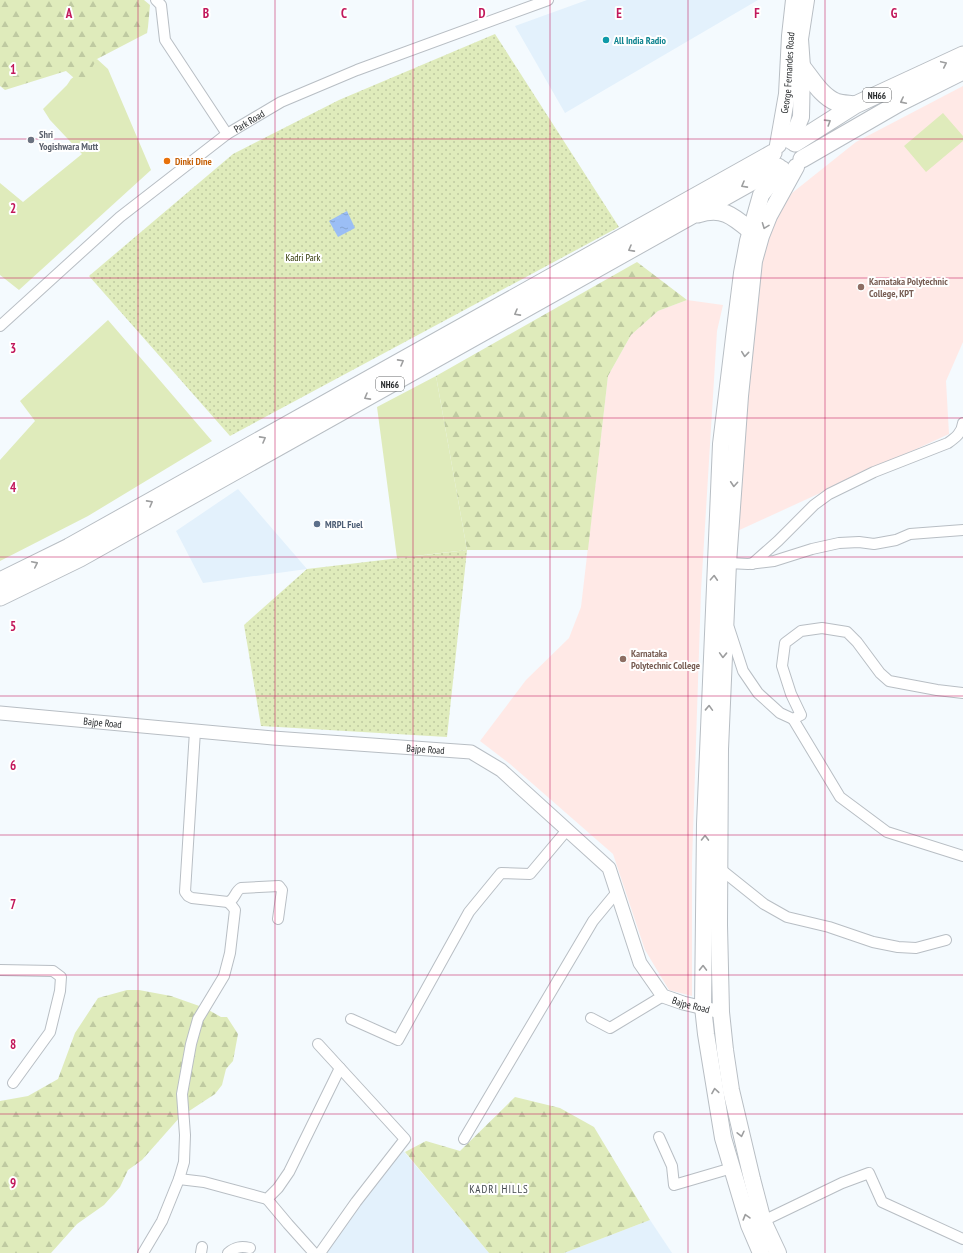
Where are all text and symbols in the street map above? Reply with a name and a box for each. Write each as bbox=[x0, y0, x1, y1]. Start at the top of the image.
text: A bbox=[65, 5, 73, 22]
text: B bbox=[203, 5, 209, 22]
text: C bbox=[341, 5, 347, 22]
text: D bbox=[479, 5, 486, 22]
text: E bbox=[616, 5, 622, 22]
text: F bbox=[754, 5, 760, 22]
text: G bbox=[891, 5, 898, 22]
street label: George Fernandes Road bbox=[777, 31, 797, 114]
place label: All India Radio bbox=[613, 34, 667, 47]
marker: All India Radio bbox=[601, 35, 611, 45]
text: 1 bbox=[10, 61, 16, 78]
one-way arrow bbox=[940, 61, 948, 69]
road number: NH66 bbox=[863, 88, 891, 102]
one-way arrow bbox=[900, 96, 907, 104]
street label: Park Road bbox=[231, 107, 267, 135]
one-way arrow bbox=[824, 119, 831, 127]
place label: Shri Yogishwara Mutt bbox=[38, 128, 98, 153]
marker: Shri Yogishwara Mutt bbox=[26, 135, 36, 145]
place label: Dinki Dine bbox=[175, 155, 212, 168]
marker: Dinki Dine bbox=[162, 156, 172, 166]
one-way arrow bbox=[741, 181, 748, 188]
text: 2 bbox=[10, 200, 16, 217]
one-way arrow bbox=[762, 223, 770, 230]
one-way arrow bbox=[628, 245, 635, 252]
park label: Kadri Park bbox=[286, 251, 321, 264]
place label: Karnataka Polytechnic College, KPT bbox=[869, 275, 948, 300]
marker: Karnataka Polytechnic College, KPT bbox=[856, 282, 866, 292]
one-way arrow bbox=[514, 308, 522, 316]
text: 3 bbox=[10, 340, 16, 357]
one-way arrow bbox=[741, 351, 750, 357]
one-way arrow bbox=[397, 360, 404, 367]
road number: NH66 bbox=[376, 377, 404, 391]
one-way arrow bbox=[364, 392, 371, 399]
one-way arrow bbox=[259, 437, 266, 444]
text: 4 bbox=[10, 479, 17, 496]
one-way arrow bbox=[729, 481, 738, 487]
one-way arrow bbox=[146, 500, 153, 507]
place label: MRPL Fuel bbox=[325, 518, 363, 531]
marker: MRPL Fuel bbox=[312, 519, 322, 529]
one-way arrow bbox=[31, 561, 39, 569]
one-way arrow bbox=[710, 575, 719, 581]
text: 5 bbox=[10, 618, 16, 635]
place label: Karnataka Polytechnic College bbox=[631, 647, 700, 672]
one-way arrow bbox=[719, 652, 728, 658]
marker: Karnataka Polytechnic College bbox=[618, 654, 628, 664]
one-way arrow bbox=[705, 705, 713, 711]
street label: Bajpe Road bbox=[83, 714, 122, 731]
street label: Bajpe Road bbox=[406, 741, 445, 757]
text: 6 bbox=[10, 757, 16, 774]
one-way arrow bbox=[701, 835, 709, 841]
text: 7 bbox=[10, 896, 16, 913]
one-way arrow bbox=[699, 965, 707, 971]
street label: Bajpe Road bbox=[670, 993, 711, 1016]
text: 8 bbox=[10, 1036, 16, 1053]
one-way arrow bbox=[711, 1088, 720, 1094]
one-way arrow bbox=[736, 1130, 745, 1137]
text: 9 bbox=[10, 1175, 16, 1192]
district label: KADRI HILLS bbox=[469, 1182, 529, 1196]
one-way arrow bbox=[742, 1214, 751, 1221]

